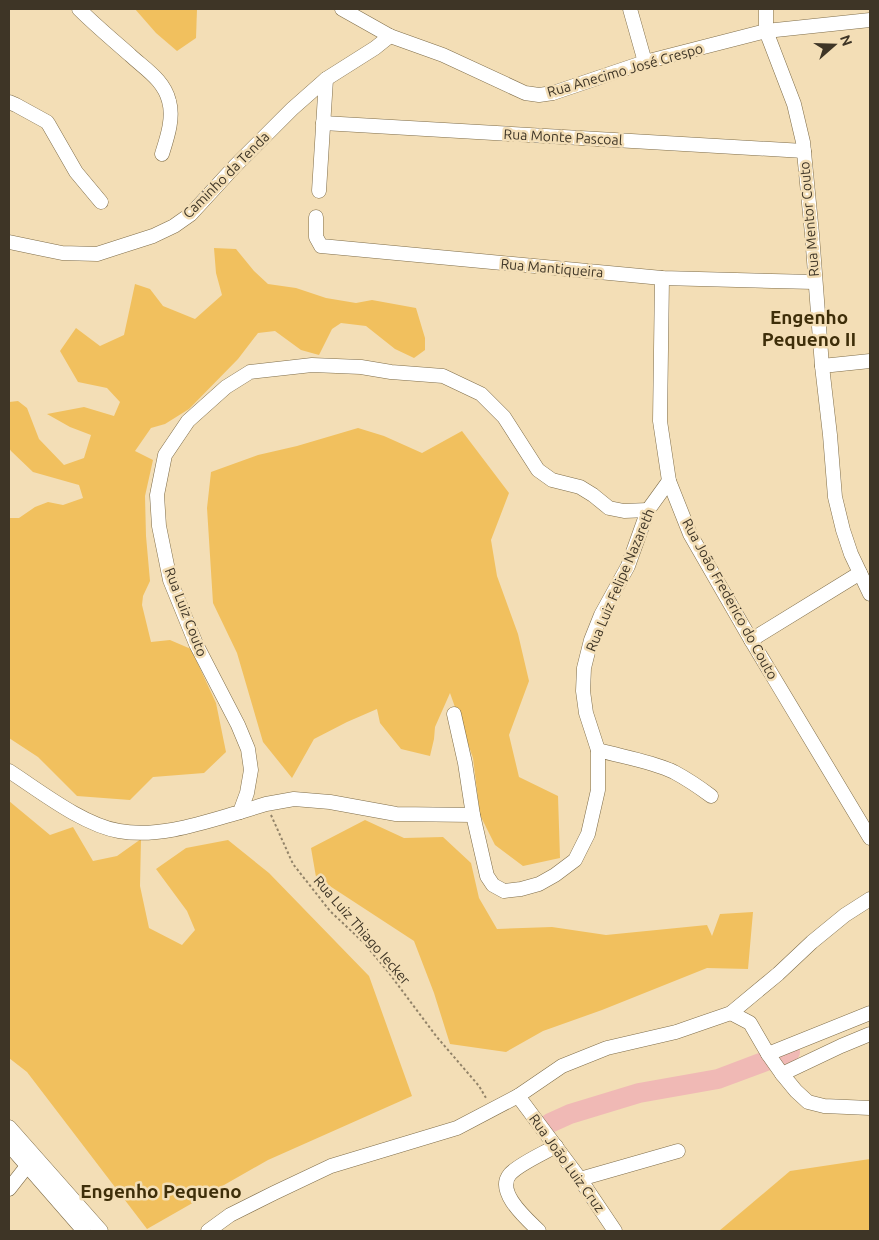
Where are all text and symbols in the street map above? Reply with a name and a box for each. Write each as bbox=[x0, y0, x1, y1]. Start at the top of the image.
north arrow bbox=[809, 20, 859, 70]
text: N bbox=[837, 33, 856, 48]
street label: Rua Anecimo José Crespo bbox=[545, 40, 705, 100]
street label: Rua Monte Pascoal bbox=[503, 126, 623, 148]
street label: Caminho da Tenda bbox=[180, 129, 272, 221]
street label: Rua Mentor Couto bbox=[796, 161, 822, 277]
street label: Rua Mantiqueira bbox=[500, 256, 604, 280]
district label: Engenho Pequeno II bbox=[762, 306, 856, 350]
street label: Rua Luiz Felipe Nazareth bbox=[583, 506, 657, 654]
street label: Rua João Frederico do Couto bbox=[679, 516, 781, 682]
street label: Rua Luiz Couto bbox=[162, 565, 210, 659]
street label: Rua Luiz Thiago Iecker bbox=[310, 872, 414, 988]
street label: Rua João Luiz Cruz bbox=[526, 1111, 608, 1215]
district label: Engenho Pequeno bbox=[80, 1180, 242, 1202]

